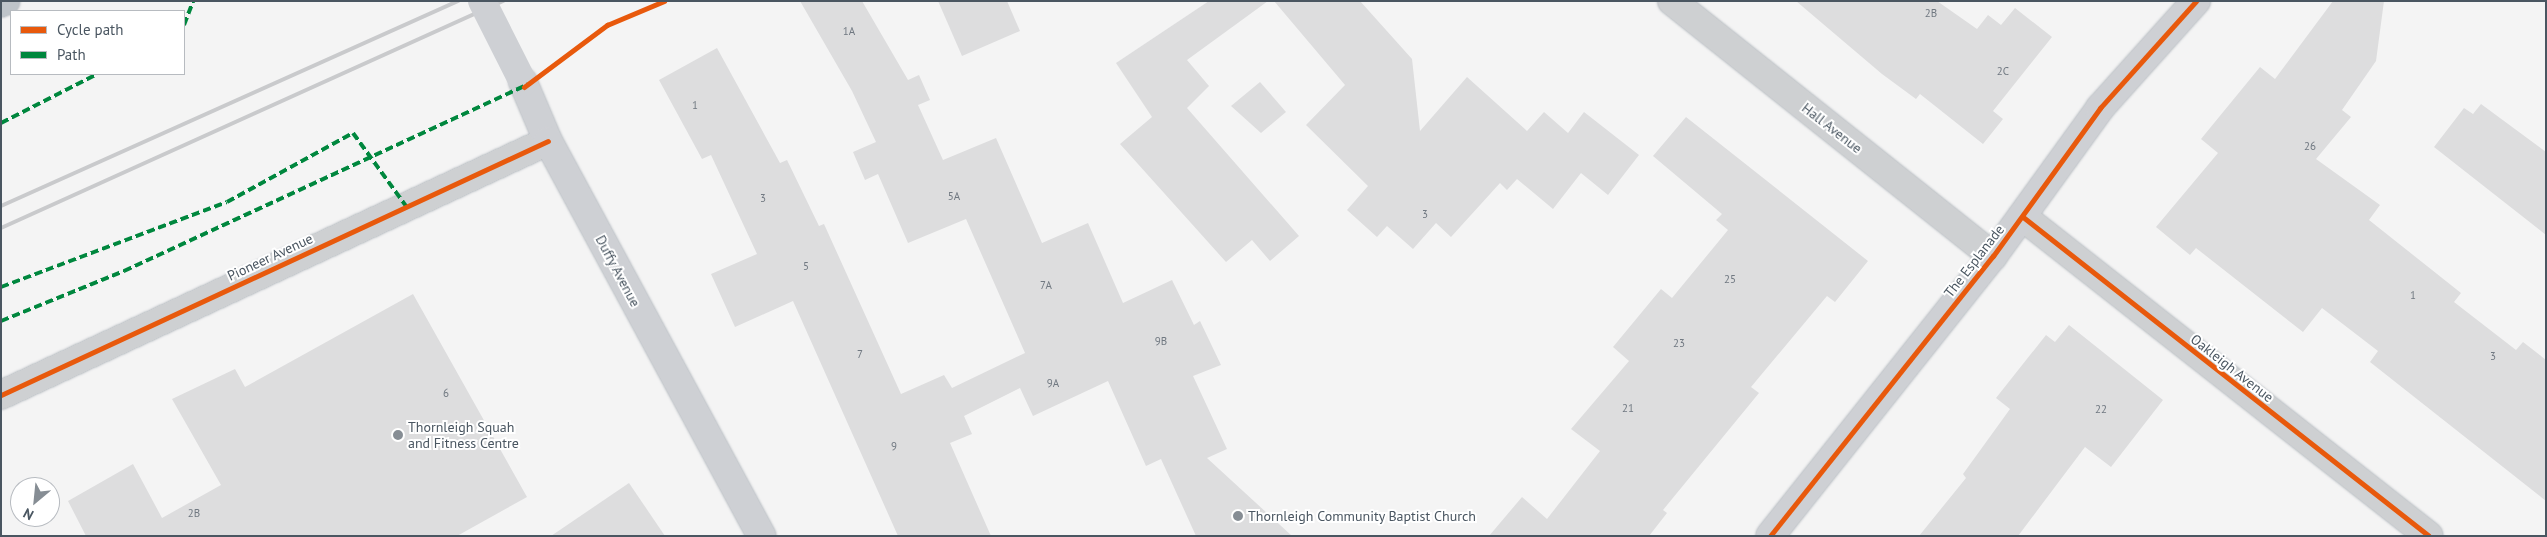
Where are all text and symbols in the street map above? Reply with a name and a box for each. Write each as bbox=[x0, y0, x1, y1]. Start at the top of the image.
house number: 2B bbox=[1925, 6, 1937, 20]
legend bbox=[10, 10, 185, 75]
text: Cycle path bbox=[57, 20, 123, 39]
house number: 1A bbox=[843, 24, 855, 38]
text: Path bbox=[57, 45, 86, 64]
house number: 2C bbox=[1997, 64, 2009, 78]
house number: 1 bbox=[692, 98, 698, 112]
street label: Hall Avenue bbox=[1798, 99, 1866, 157]
house number: 26 bbox=[2304, 139, 2316, 153]
house number: 5A bbox=[948, 189, 960, 203]
house number: 3 bbox=[760, 191, 766, 205]
house number: 3 bbox=[1422, 207, 1428, 221]
street label: The Esplanade bbox=[1940, 221, 2008, 301]
street label: Pioneer Avenue bbox=[224, 230, 316, 284]
street label: Duffy Avenue bbox=[592, 232, 644, 310]
house number: 5 bbox=[803, 259, 809, 273]
house number: 25 bbox=[1724, 272, 1736, 286]
house number: 7A bbox=[1040, 278, 1052, 292]
house number: 1 bbox=[2410, 288, 2416, 302]
street label: Oakleigh Avenue bbox=[2187, 330, 2277, 406]
house number: 9B bbox=[1155, 334, 1167, 348]
house number: 23 bbox=[1673, 336, 1685, 350]
house number: 7 bbox=[857, 347, 863, 361]
house number: 3 bbox=[2490, 349, 2496, 363]
house number: 9A bbox=[1047, 376, 1059, 390]
house number: 6 bbox=[443, 386, 449, 400]
house number: 21 bbox=[1622, 401, 1634, 415]
house number: 22 bbox=[2095, 402, 2107, 416]
place label: Thornleigh Squah and Fitness Centre bbox=[408, 419, 519, 452]
marker: Thornleigh Squah and Fitness Centre bbox=[392, 429, 404, 441]
house number: 9 bbox=[891, 439, 897, 453]
north arrow bbox=[10, 477, 60, 527]
text: N bbox=[20, 504, 37, 524]
house number: 2B bbox=[188, 506, 200, 520]
place label: Thornleigh Community Baptist Church bbox=[1248, 508, 1476, 524]
marker: Thornleigh Community Baptist Church bbox=[1232, 510, 1244, 522]

